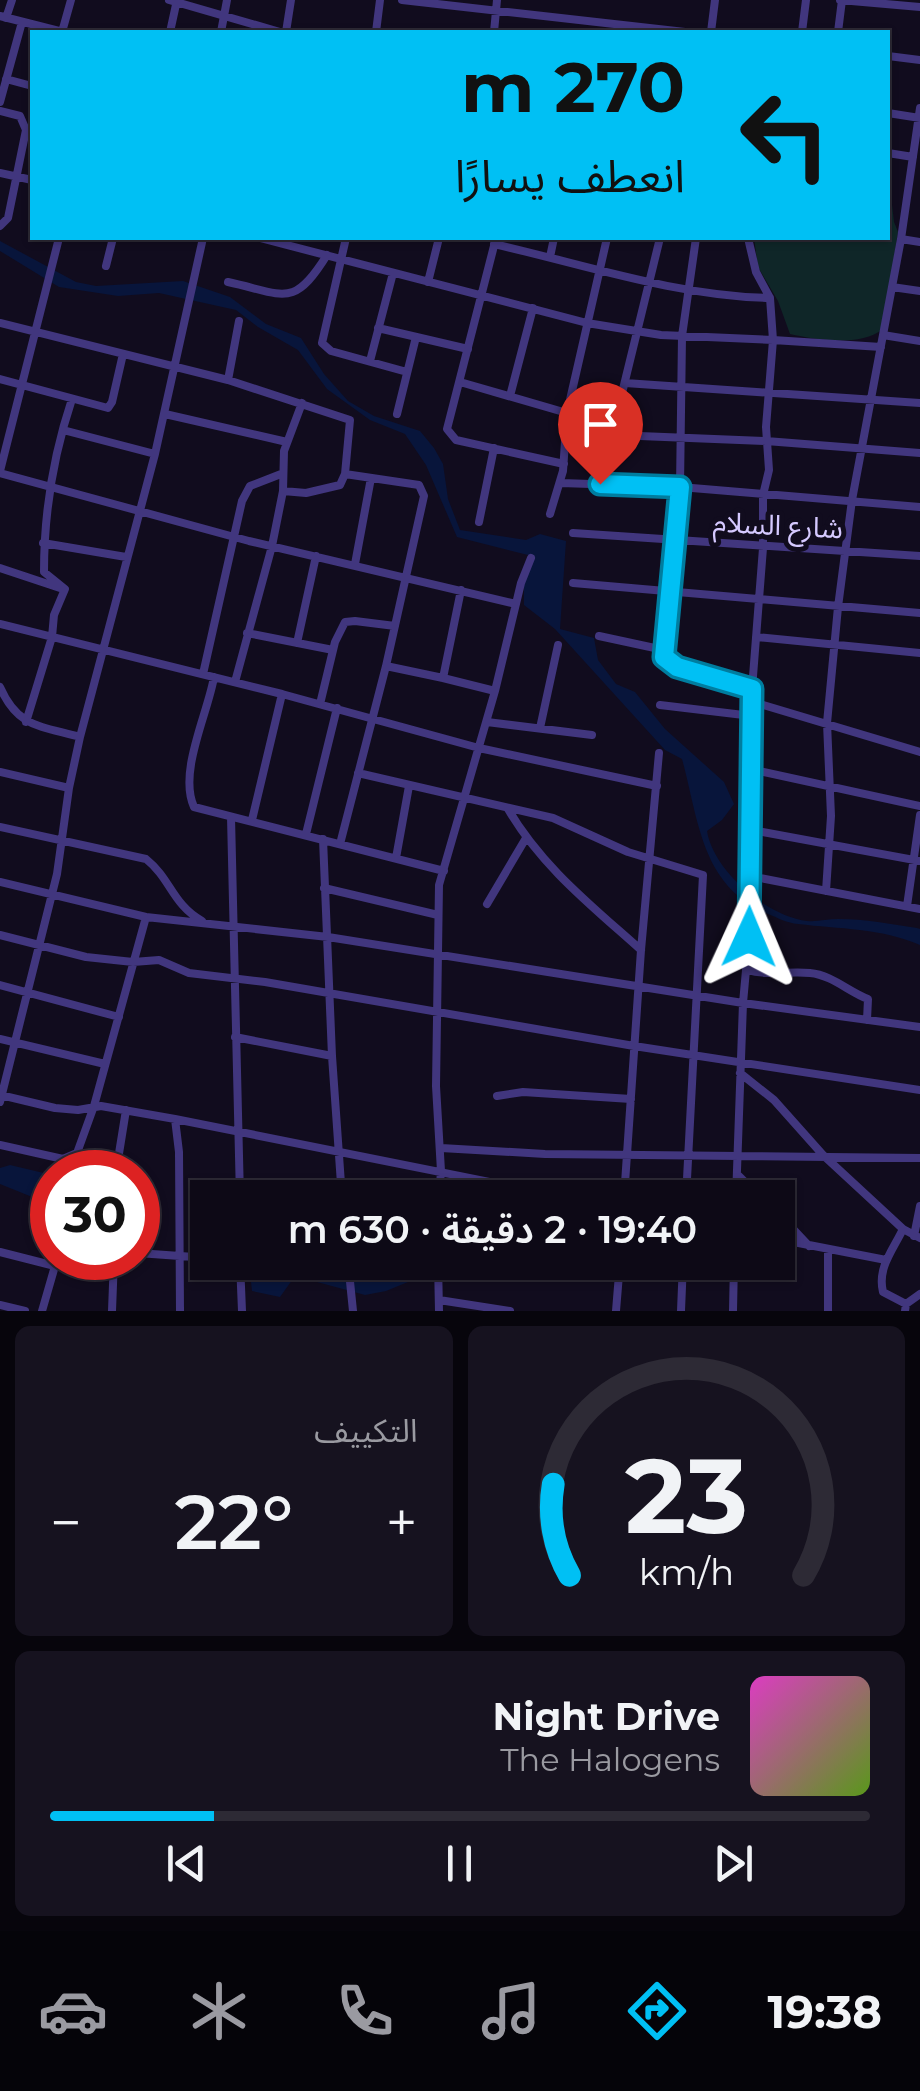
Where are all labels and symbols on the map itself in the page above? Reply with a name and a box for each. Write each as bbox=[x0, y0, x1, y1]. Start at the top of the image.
pin bbox=[558, 382, 643, 485]
street label: شارع السلام bbox=[712, 505, 844, 549]
position arrow bbox=[697, 885, 801, 989]
speed limit sign: 30 bbox=[30, 1150, 160, 1280]

